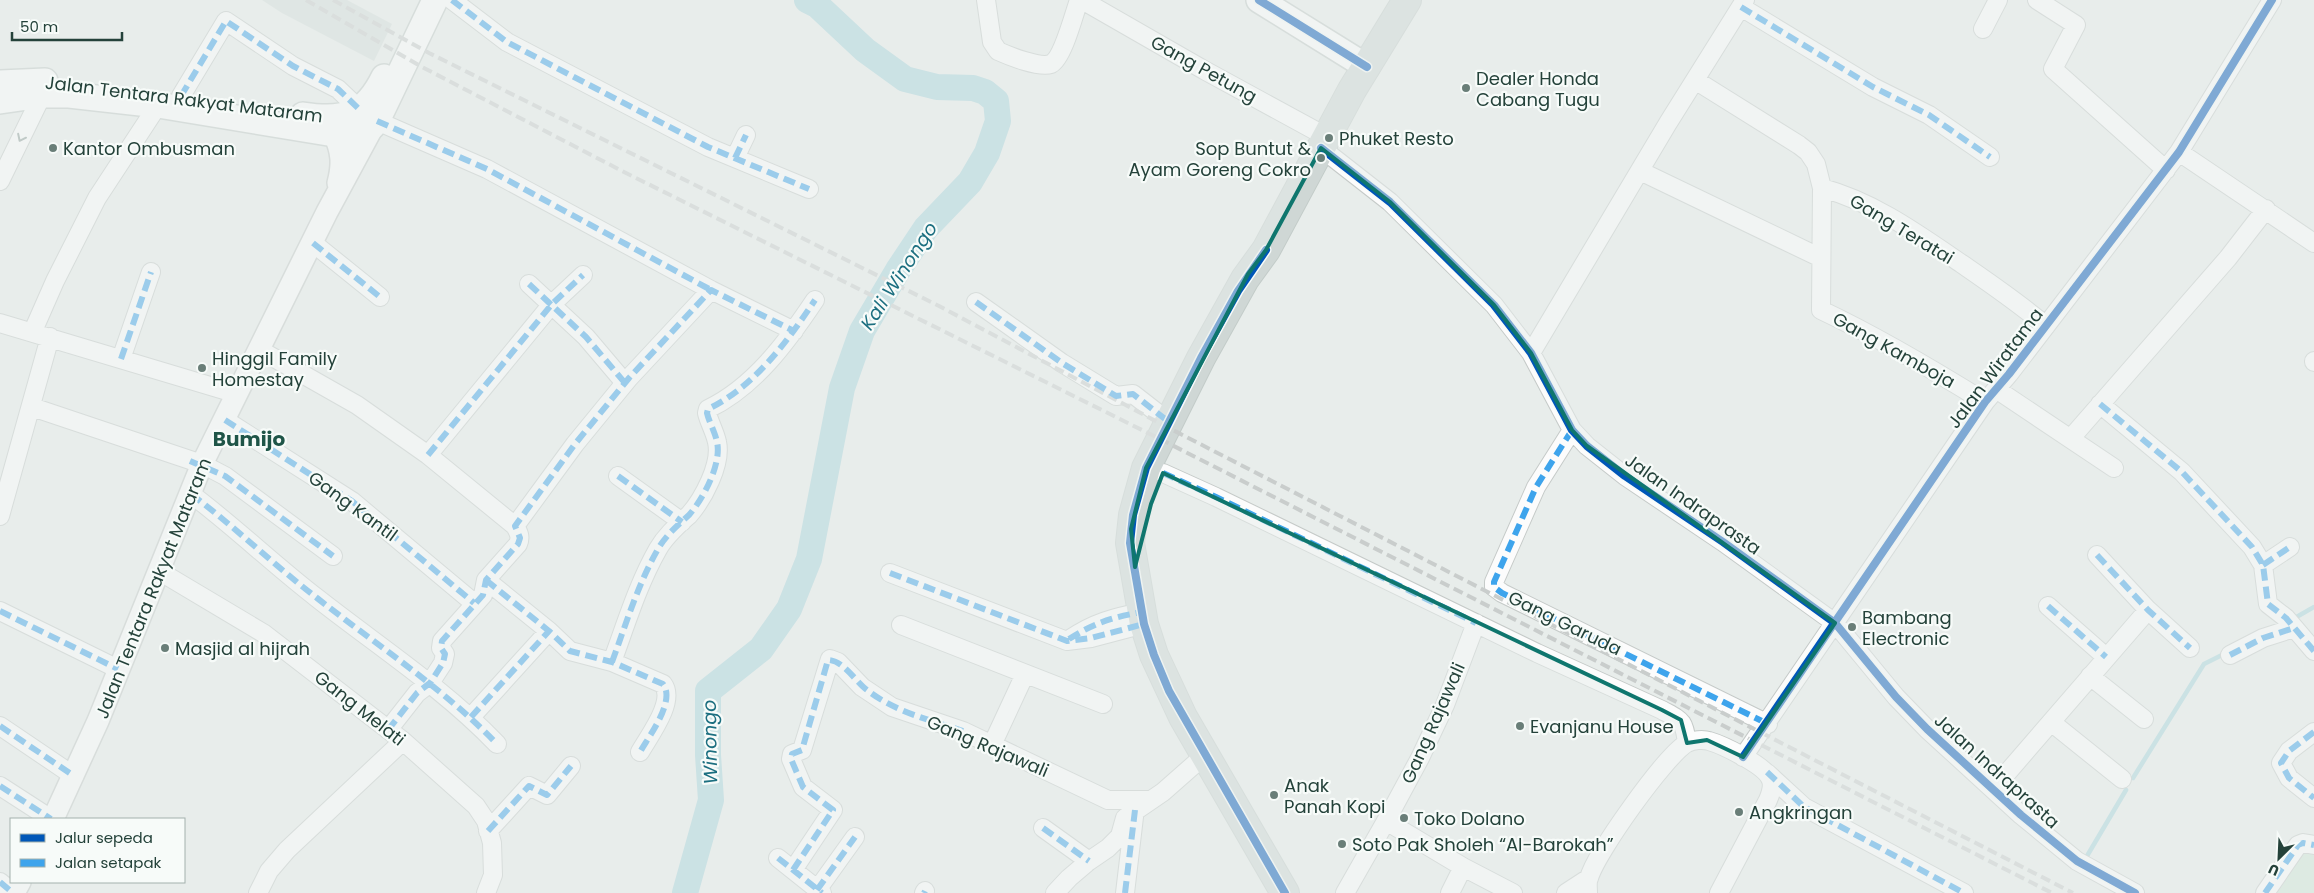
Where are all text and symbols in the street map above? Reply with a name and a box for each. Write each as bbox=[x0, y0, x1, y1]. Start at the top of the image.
scale bar bbox=[12, 10, 122, 42]
text: 50 m bbox=[20, 16, 58, 37]
street label: Gang Petung bbox=[1146, 29, 1262, 109]
place label: Dealer Honda Cabang Tugu bbox=[1476, 66, 1600, 112]
street label: Jalan Tentara Rakyat Mataram bbox=[44, 70, 324, 128]
marker: Dealer Honda Cabang Tugu bbox=[1460, 82, 1472, 94]
place label: Phuket Resto bbox=[1339, 126, 1454, 151]
marker: Phuket Resto bbox=[1323, 132, 1335, 144]
one-way arrow bbox=[17, 133, 27, 142]
place label: Kantor Ombusman bbox=[63, 136, 235, 161]
place label: Sop Buntut & Ayam Goreng Cokro bbox=[1128, 136, 1312, 182]
marker: Kantor Ombusman bbox=[47, 142, 59, 154]
marker: Sop Buntut & Ayam Goreng Cokro bbox=[1315, 152, 1327, 164]
street label: Gang Teratai bbox=[1845, 188, 1959, 270]
water label: Kali Winongo bbox=[854, 217, 944, 335]
street label: Jalan Wiratama bbox=[1941, 303, 2049, 433]
street label: Gang Kamboja bbox=[1828, 306, 1960, 394]
place label: Hinggil Family Homestay bbox=[212, 346, 337, 392]
marker: Hinggil Family Homestay bbox=[196, 362, 208, 374]
district label: Bumijo bbox=[213, 425, 285, 453]
street label: Jalan Indraprasta bbox=[1620, 448, 1766, 560]
street label: Jalan Tentara Rakyat Mataram bbox=[89, 454, 217, 722]
street label: Gang Kantil bbox=[303, 465, 403, 547]
street label: Gang Garuda bbox=[1504, 585, 1626, 661]
place label: Bambang Electronic bbox=[1862, 605, 1952, 651]
marker: Bambang Electronic bbox=[1846, 621, 1858, 633]
place label: Masjid al hijrah bbox=[175, 636, 310, 661]
marker: Masjid al hijrah bbox=[159, 642, 171, 654]
street label: Gang Rajawali bbox=[1395, 658, 1471, 788]
street label: Gang Melati bbox=[309, 665, 411, 751]
water label: Winongo bbox=[696, 699, 724, 785]
street label: Jalan Indraprasta bbox=[1929, 708, 2065, 834]
street label: Gang Rajawali bbox=[923, 709, 1053, 783]
place label: Evanjanu House bbox=[1530, 714, 1674, 739]
marker: Evanjanu House bbox=[1514, 720, 1526, 732]
place label: Anak Panah Kopi bbox=[1284, 773, 1386, 819]
marker: Anak Panah Kopi bbox=[1268, 789, 1280, 801]
place label: Angkringan bbox=[1749, 800, 1853, 825]
place label: Toko Dolano bbox=[1414, 806, 1525, 831]
marker: Angkringan bbox=[1733, 806, 1745, 818]
marker: Toko Dolano bbox=[1398, 812, 1410, 824]
legend bbox=[10, 818, 185, 883]
text: Jalur sepeda bbox=[55, 827, 153, 848]
place label: Soto Pak Sholeh “Al-Barokah” bbox=[1352, 832, 1614, 857]
north arrow bbox=[2254, 833, 2304, 883]
marker: Soto Pak Sholeh “Al-Barokah” bbox=[1336, 838, 1348, 850]
text: Jalan setapak bbox=[55, 852, 162, 873]
text: U bbox=[2265, 859, 2282, 881]

